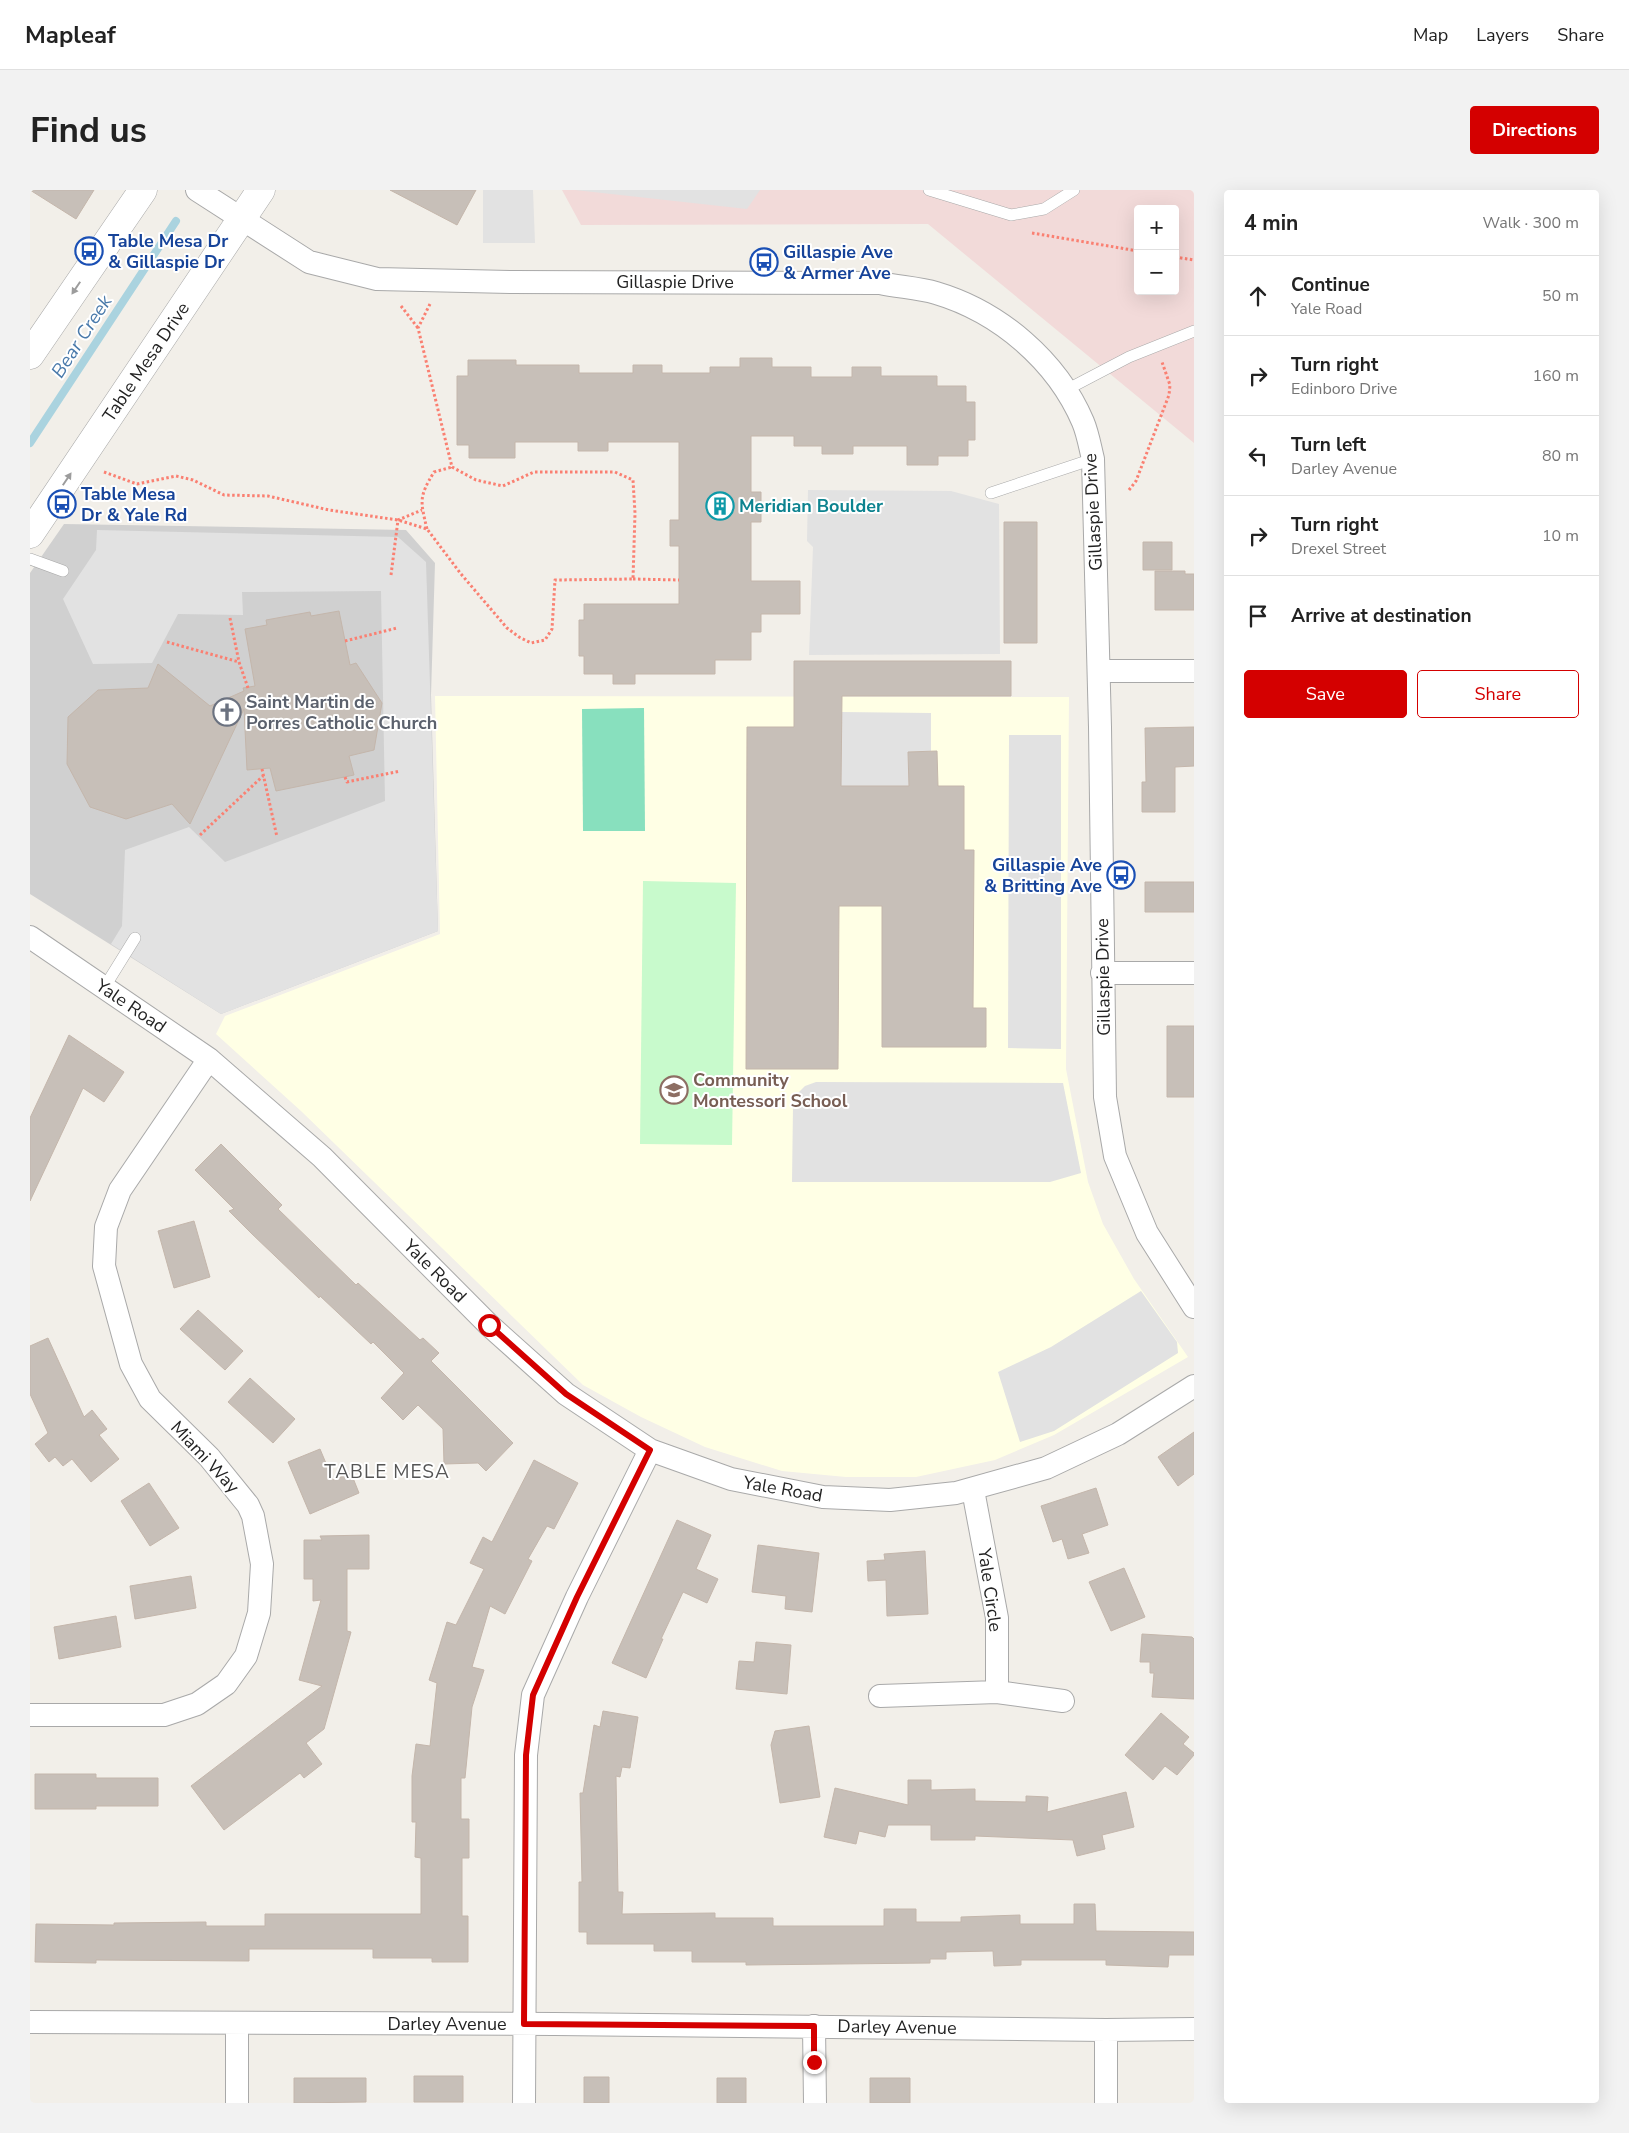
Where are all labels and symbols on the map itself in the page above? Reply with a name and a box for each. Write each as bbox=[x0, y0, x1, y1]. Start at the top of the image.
place label: Table Mesa Dr & Gillaspie Dr bbox=[108, 229, 228, 274]
bus stop icon: Table Mesa Dr & Gillaspie Dr bbox=[74, 236, 104, 266]
place label: Gillaspie Ave & Armer Ave bbox=[783, 240, 893, 285]
bus stop icon: Gillaspie Ave & Armer Ave bbox=[749, 247, 779, 277]
street label: Gillaspie Drive bbox=[616, 270, 734, 294]
one-way arrow bbox=[71, 281, 81, 295]
water label: Bear Creek bbox=[45, 290, 119, 383]
street label: Table Mesa Drive bbox=[97, 297, 195, 427]
street label: Gillaspie Drive bbox=[1078, 453, 1108, 571]
one-way arrow bbox=[62, 472, 72, 486]
place label: Table Mesa Dr & Yale Rd bbox=[81, 482, 187, 527]
bus stop icon: Table Mesa Dr & Yale Rd bbox=[47, 489, 77, 519]
building icon: Meridian Boulder bbox=[705, 491, 735, 521]
place label: Meridian Boulder bbox=[739, 494, 883, 518]
place label: Saint Martin de Porres Catholic Church bbox=[246, 690, 437, 735]
church icon: Saint Martin de Porres Catholic Church bbox=[212, 697, 242, 727]
place label: Gillaspie Ave & Britting Ave bbox=[984, 853, 1102, 898]
bus stop icon: Gillaspie Ave & Britting Ave bbox=[1106, 860, 1136, 890]
street label: Gillaspie Drive bbox=[1090, 918, 1116, 1036]
street label: Yale Road bbox=[90, 973, 171, 1038]
place label: Community Montessori School bbox=[693, 1068, 848, 1113]
school or university icon: Community Montessori School bbox=[659, 1075, 689, 1105]
street label: Yale Road bbox=[397, 1233, 472, 1308]
route start bbox=[478, 1314, 501, 1337]
street label: Miami Way bbox=[165, 1416, 245, 1499]
district label: TABLE MESA bbox=[324, 1459, 450, 1485]
street label: Yale Road bbox=[740, 1470, 825, 1508]
street label: Yale Circle bbox=[972, 1546, 1008, 1633]
street label: Darley Avenue bbox=[387, 2012, 507, 2036]
street label: Darley Avenue bbox=[837, 2014, 957, 2040]
route end bbox=[803, 2051, 826, 2074]

